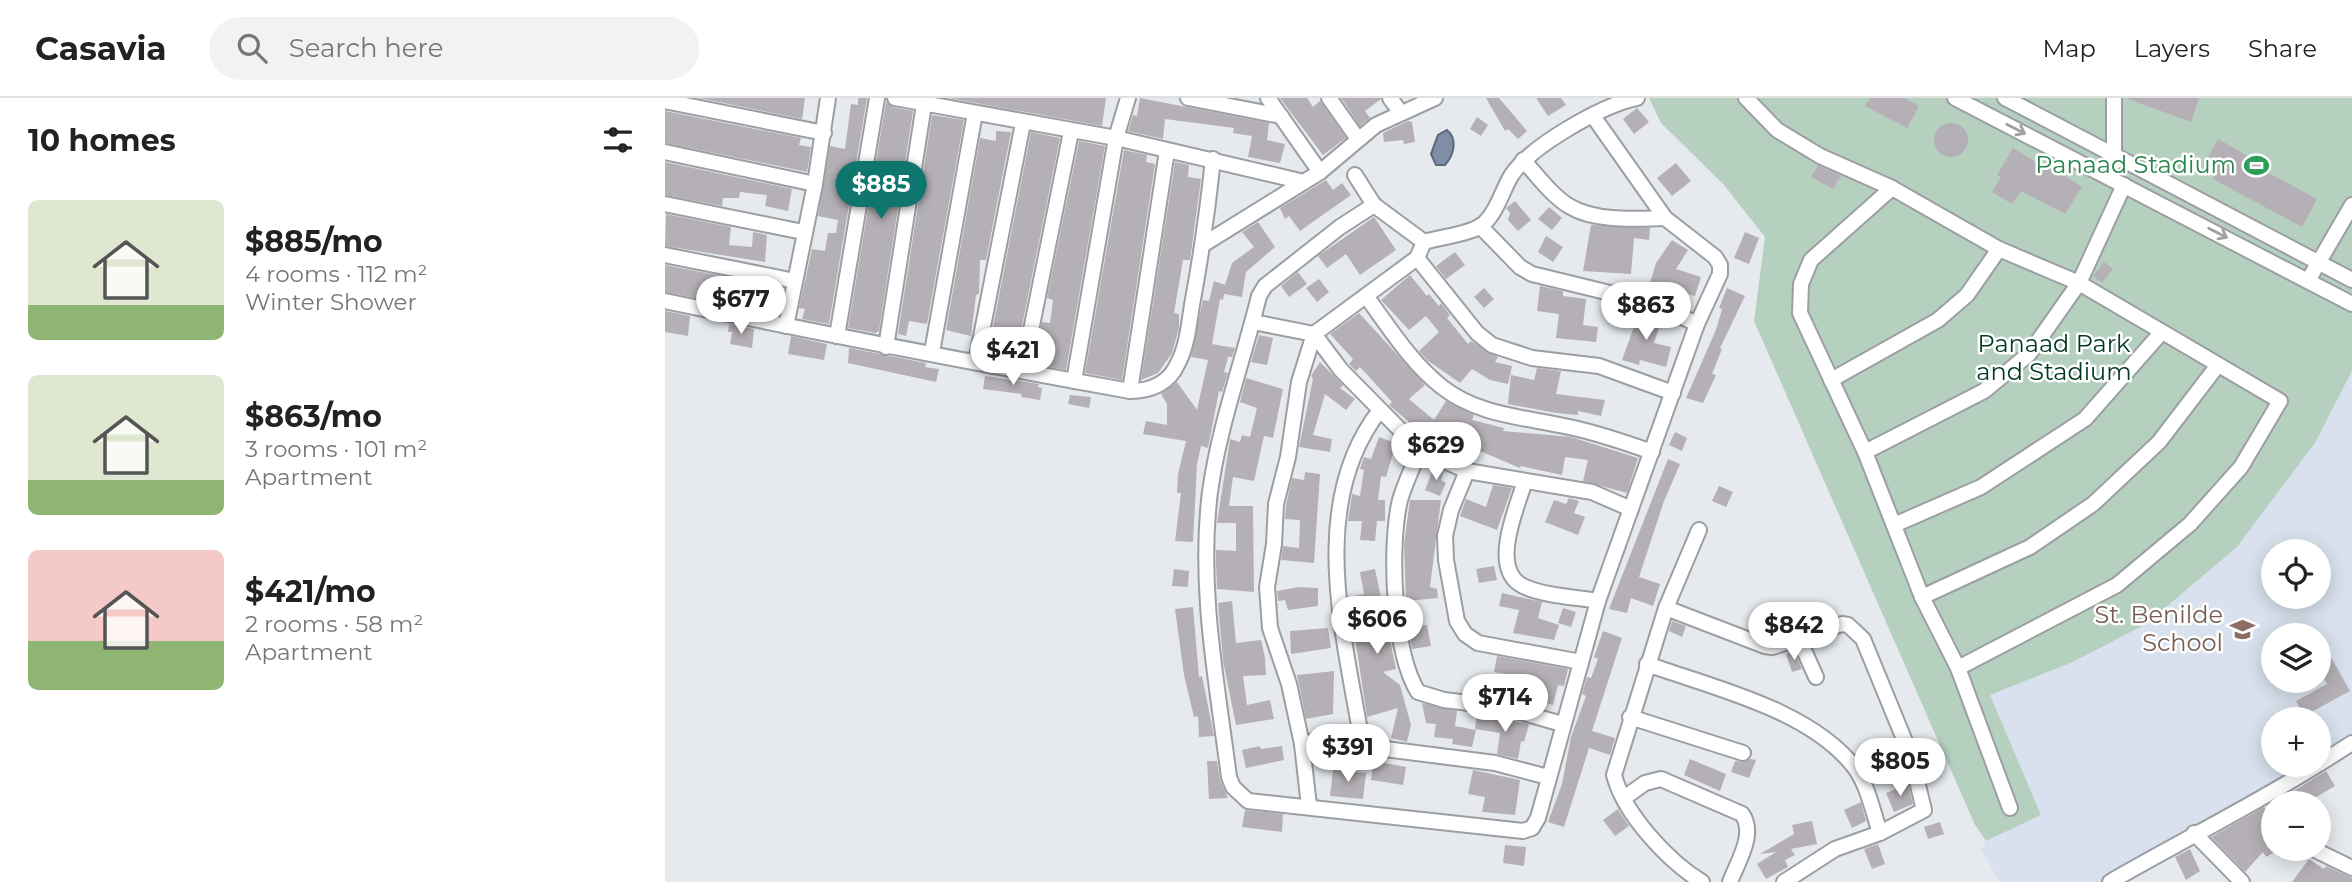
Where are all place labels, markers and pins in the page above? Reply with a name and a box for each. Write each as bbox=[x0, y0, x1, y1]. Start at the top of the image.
place label: Panaad Stadium bbox=[2035, 150, 2236, 179]
sports icon: Panaad Stadium bbox=[2242, 151, 2270, 179]
pin: $885 bbox=[840, 162, 922, 221]
pin: $677 bbox=[700, 276, 782, 336]
pin: $863 bbox=[1605, 282, 1687, 342]
pin: $421 bbox=[972, 328, 1054, 387]
pin: $629 bbox=[1395, 422, 1477, 482]
pin: $606 bbox=[1336, 596, 1418, 656]
place label: St. Benilde School bbox=[2094, 600, 2223, 657]
pin: $842 bbox=[1753, 602, 1835, 662]
school or university icon: St. Benilde School bbox=[2229, 615, 2257, 643]
pin: $714 bbox=[1464, 674, 1546, 734]
pin: $391 bbox=[1307, 724, 1389, 784]
pin: $805 bbox=[1859, 738, 1941, 798]

